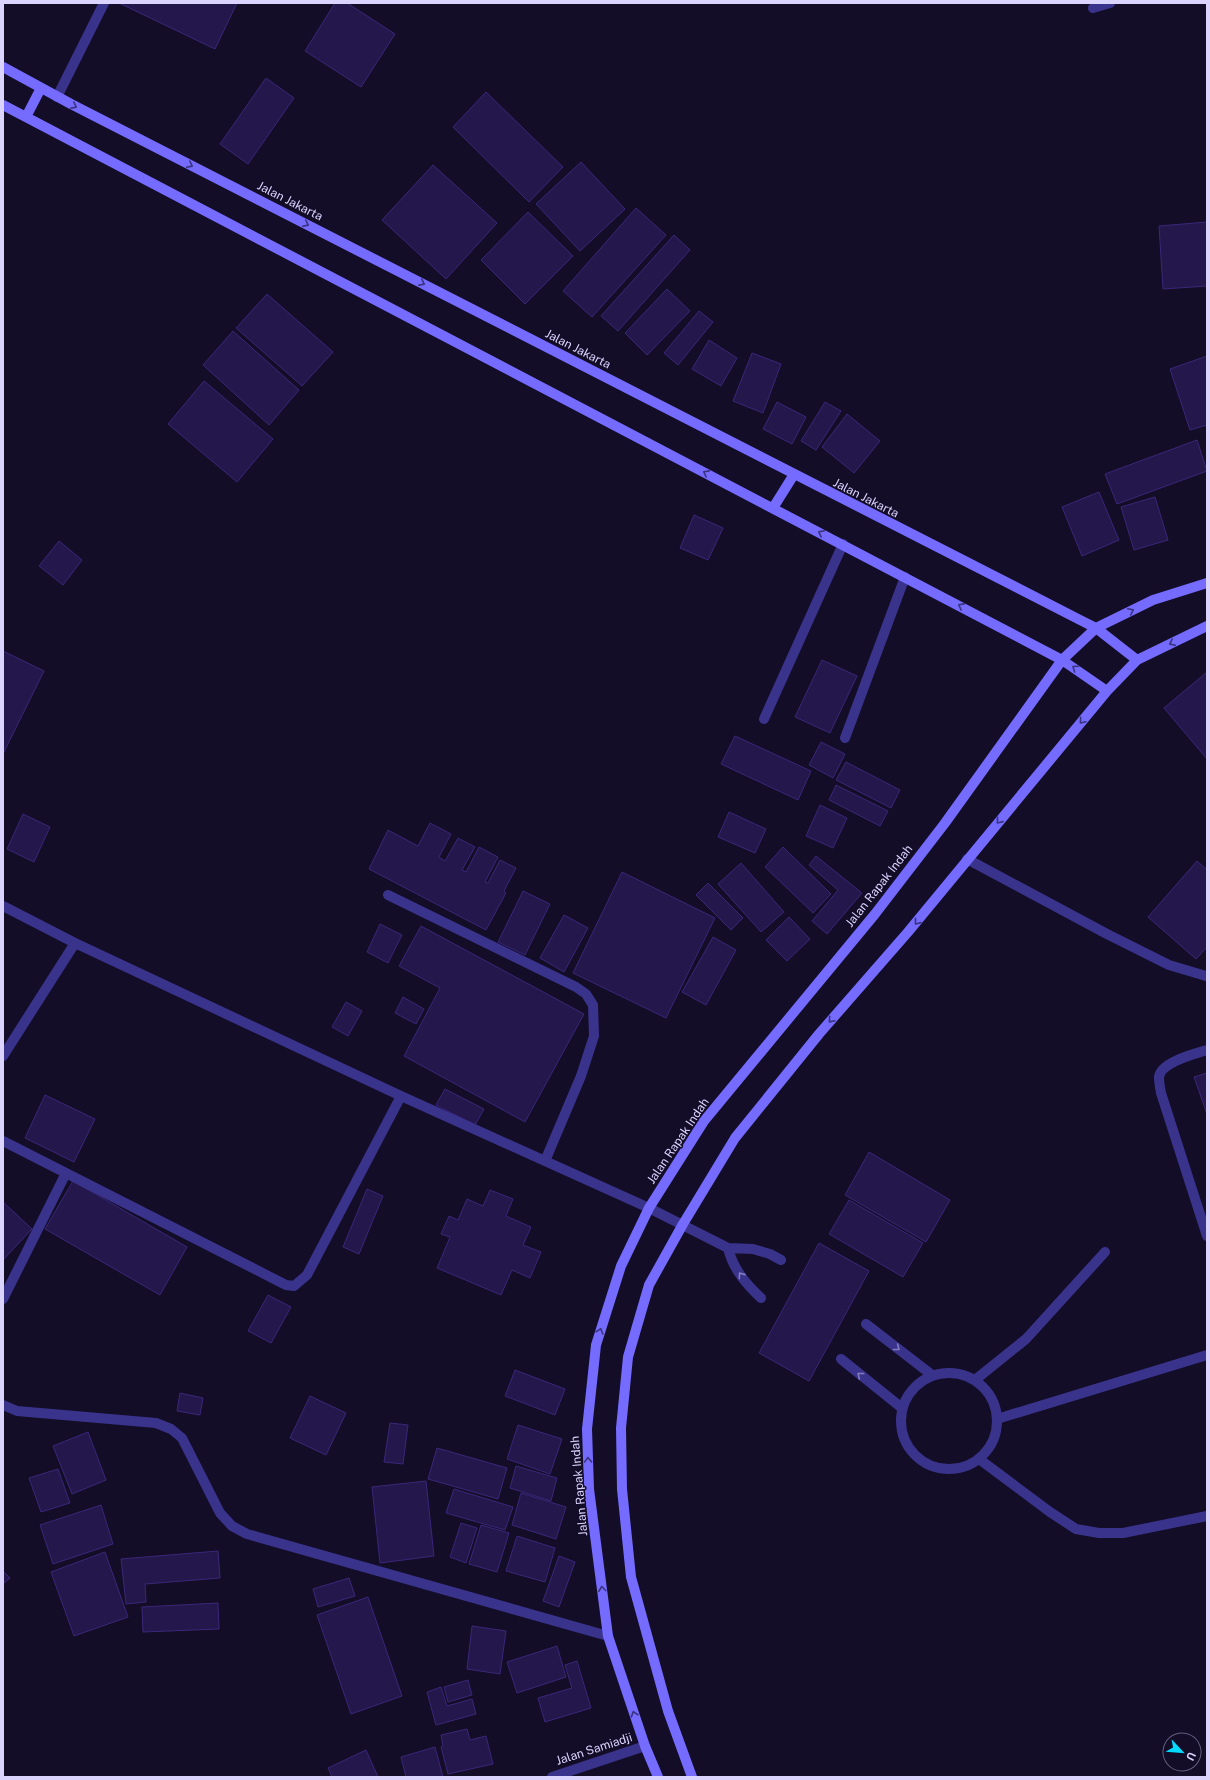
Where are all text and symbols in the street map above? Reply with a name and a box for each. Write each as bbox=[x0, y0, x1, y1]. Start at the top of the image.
one-way arrow bbox=[70, 101, 78, 108]
one-way arrow bbox=[186, 160, 193, 168]
street label: Jalan Jakarta bbox=[255, 178, 325, 224]
one-way arrow bbox=[302, 219, 309, 227]
one-way arrow bbox=[417, 278, 425, 286]
street label: Jalan Jakarta bbox=[543, 326, 613, 372]
one-way arrow bbox=[702, 470, 710, 477]
street label: Jalan Jakarta bbox=[831, 475, 901, 521]
one-way arrow bbox=[818, 530, 825, 537]
one-way arrow bbox=[957, 604, 965, 611]
one-way arrow bbox=[1126, 608, 1134, 616]
one-way arrow bbox=[1168, 638, 1176, 645]
one-way arrow bbox=[1072, 666, 1079, 673]
one-way arrow bbox=[1079, 716, 1086, 723]
one-way arrow bbox=[996, 816, 1003, 823]
street label: Jalan Rapak Indah bbox=[843, 842, 915, 930]
one-way arrow bbox=[915, 917, 922, 924]
one-way arrow bbox=[829, 1015, 836, 1022]
street label: Jalan Rapak Indah bbox=[644, 1095, 712, 1187]
one-way arrow bbox=[739, 1273, 746, 1280]
one-way arrow bbox=[595, 1328, 604, 1335]
one-way arrow bbox=[892, 1343, 899, 1350]
one-way arrow bbox=[858, 1372, 865, 1379]
street label: Jalan Rapak Indah bbox=[568, 1435, 590, 1537]
one-way arrow bbox=[584, 1457, 593, 1463]
one-way arrow bbox=[598, 1586, 607, 1592]
one-way arrow bbox=[630, 1711, 639, 1718]
street label: Jalan Samiadji bbox=[554, 1730, 634, 1768]
north arrow bbox=[1162, 1732, 1202, 1772]
text: U bbox=[1184, 1750, 1198, 1763]

